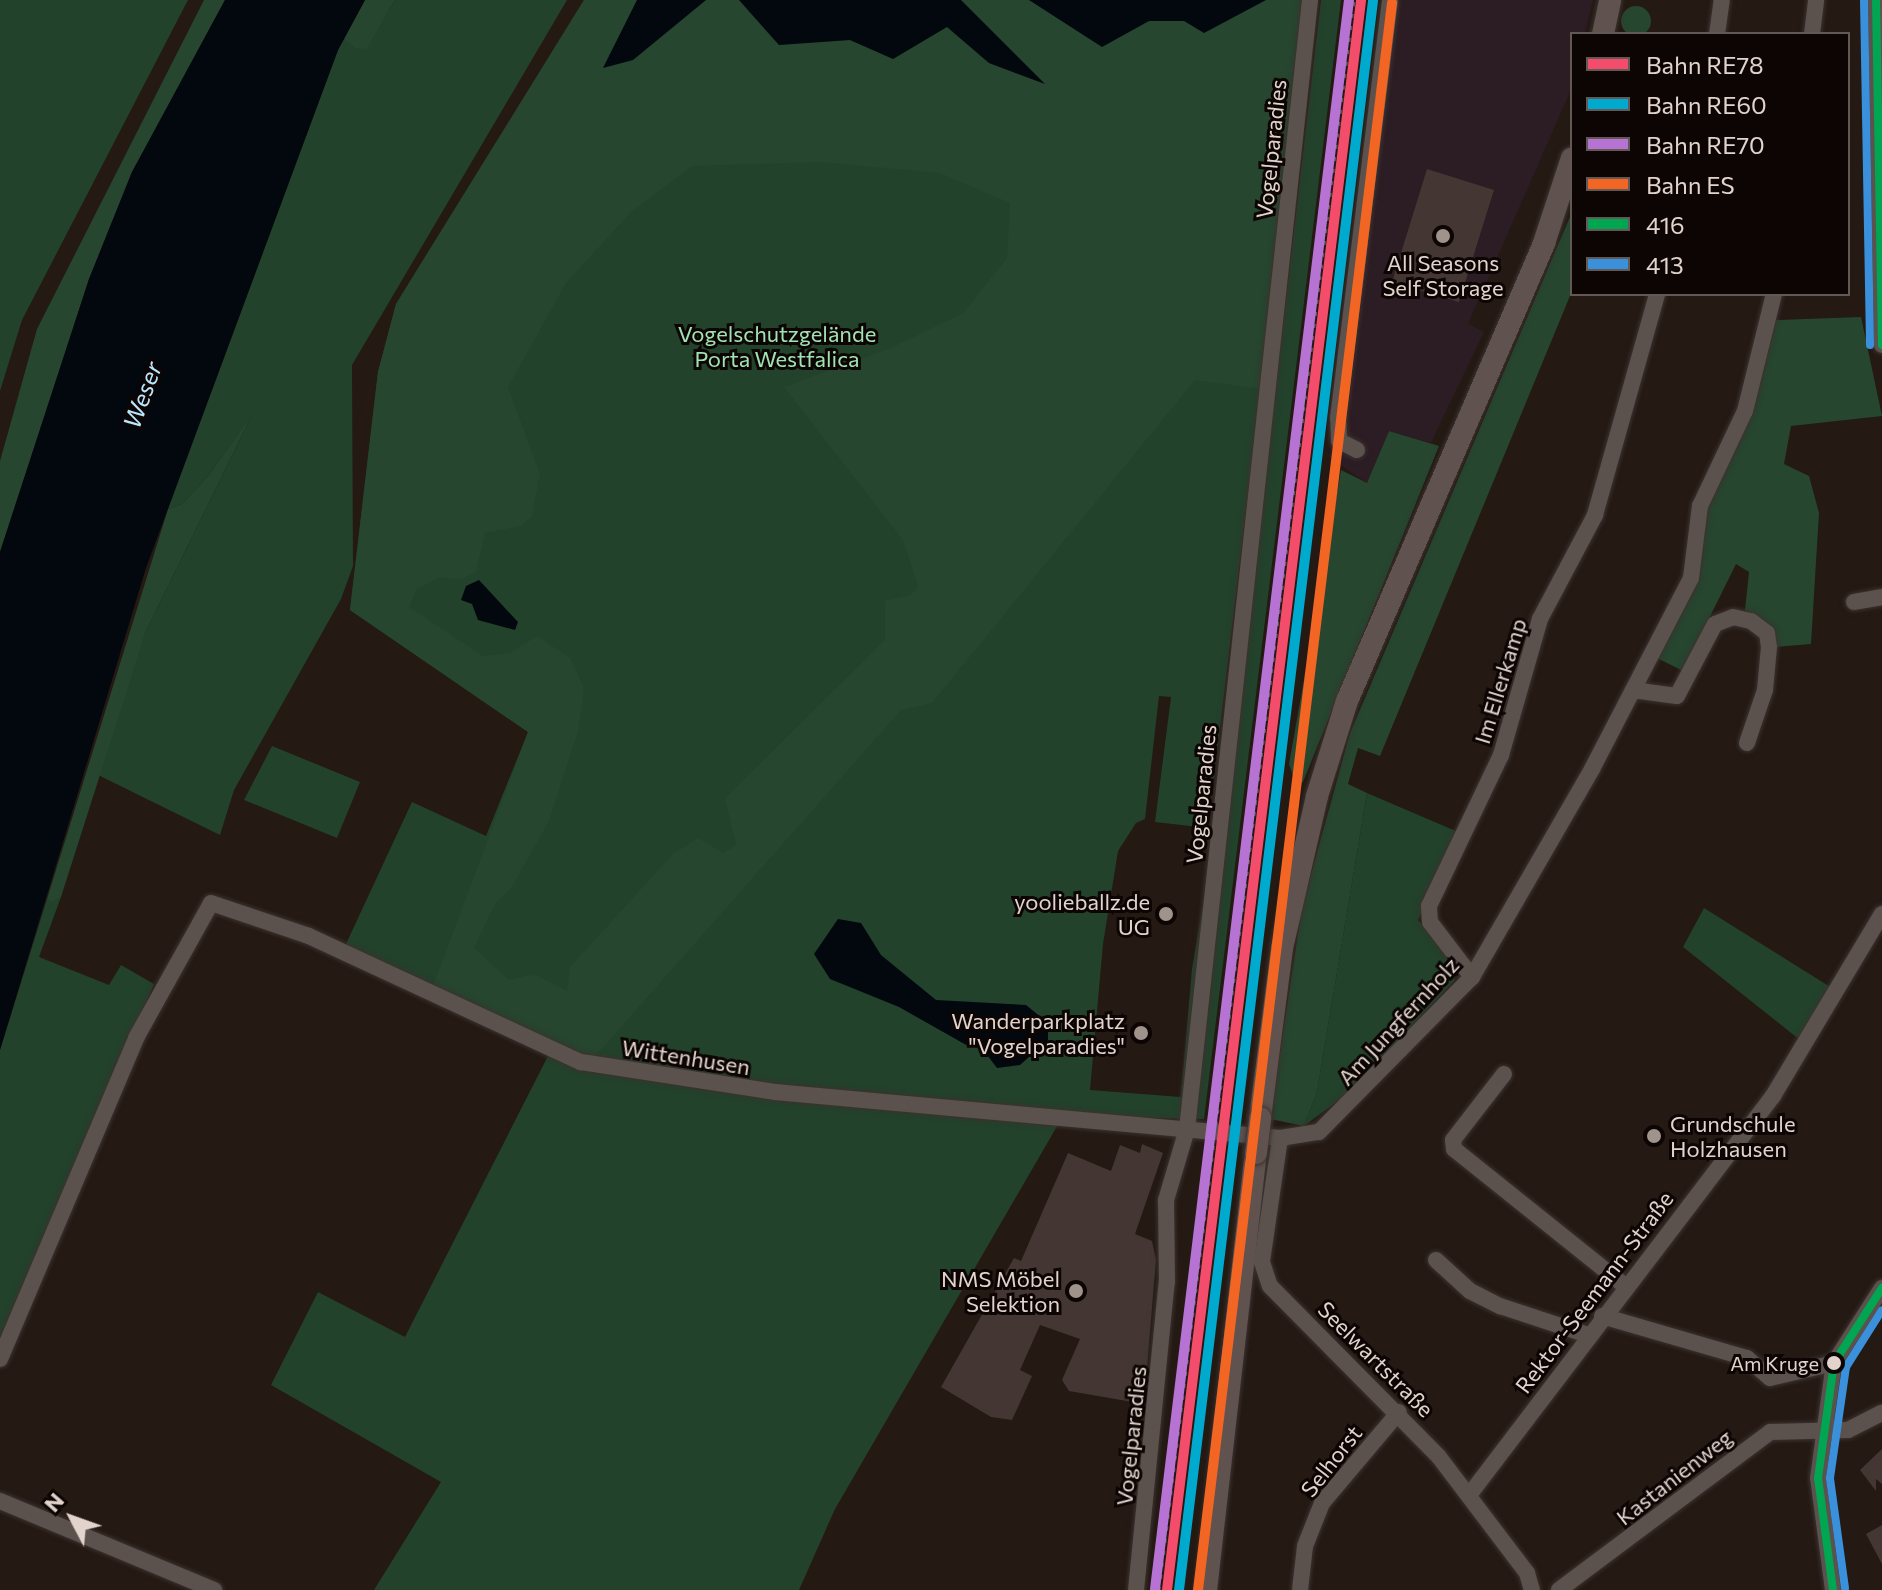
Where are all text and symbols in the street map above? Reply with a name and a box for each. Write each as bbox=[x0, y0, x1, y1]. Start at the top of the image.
legend bbox=[1570, 32, 1850, 296]
text: Bahn RE78 bbox=[1646, 50, 1764, 79]
street label: Vogelparadies bbox=[1251, 78, 1291, 220]
text: Bahn RE60 bbox=[1646, 90, 1767, 119]
text: Bahn RE70 bbox=[1646, 130, 1765, 159]
text: Bahn ES bbox=[1646, 170, 1734, 199]
text: 416 bbox=[1646, 210, 1685, 239]
marker: All Seasons Self Storage bbox=[1434, 227, 1452, 245]
place label: All Seasons Self Storage bbox=[1382, 249, 1504, 300]
text: 413 bbox=[1646, 250, 1684, 279]
park label: Vogelschutzgelände Porta Westfalica bbox=[678, 320, 876, 372]
water label: Weser bbox=[117, 358, 167, 432]
street label: Im Ellerkamp bbox=[1468, 615, 1532, 747]
street label: Vogelparadies bbox=[1181, 723, 1221, 865]
place label: yoolieballz.de UG bbox=[1014, 888, 1150, 940]
marker: yoolieballz.de UG bbox=[1157, 905, 1175, 923]
street label: Am Jungfernholz bbox=[1332, 952, 1464, 1090]
place label: Wanderparkplatz "Vogelparadies" bbox=[951, 1007, 1125, 1058]
marker: Wanderparkplatz "Vogelparadies" bbox=[1132, 1024, 1150, 1042]
street label: Wittenhusen bbox=[620, 1034, 752, 1080]
place label: Grundschule Holzhausen bbox=[1670, 1110, 1795, 1162]
marker: Grundschule Holzhausen bbox=[1645, 1127, 1663, 1145]
street label: Rektor-Seemann-Straße bbox=[1510, 1186, 1678, 1398]
place label: NMS Möbel Selektion bbox=[941, 1265, 1060, 1316]
marker: NMS Möbel Selektion bbox=[1067, 1282, 1085, 1300]
street label: Seelwartstraße bbox=[1313, 1296, 1439, 1422]
place label: Am Kruge bbox=[1730, 1351, 1819, 1375]
marker: Am Kruge bbox=[1826, 1355, 1842, 1371]
street label: Vogelparadies bbox=[1111, 1365, 1151, 1507]
street label: Selhorst bbox=[1295, 1420, 1367, 1502]
street label: Kastanienweg bbox=[1611, 1424, 1737, 1530]
north arrow bbox=[32, 1478, 112, 1558]
text: N bbox=[38, 1487, 69, 1517]

